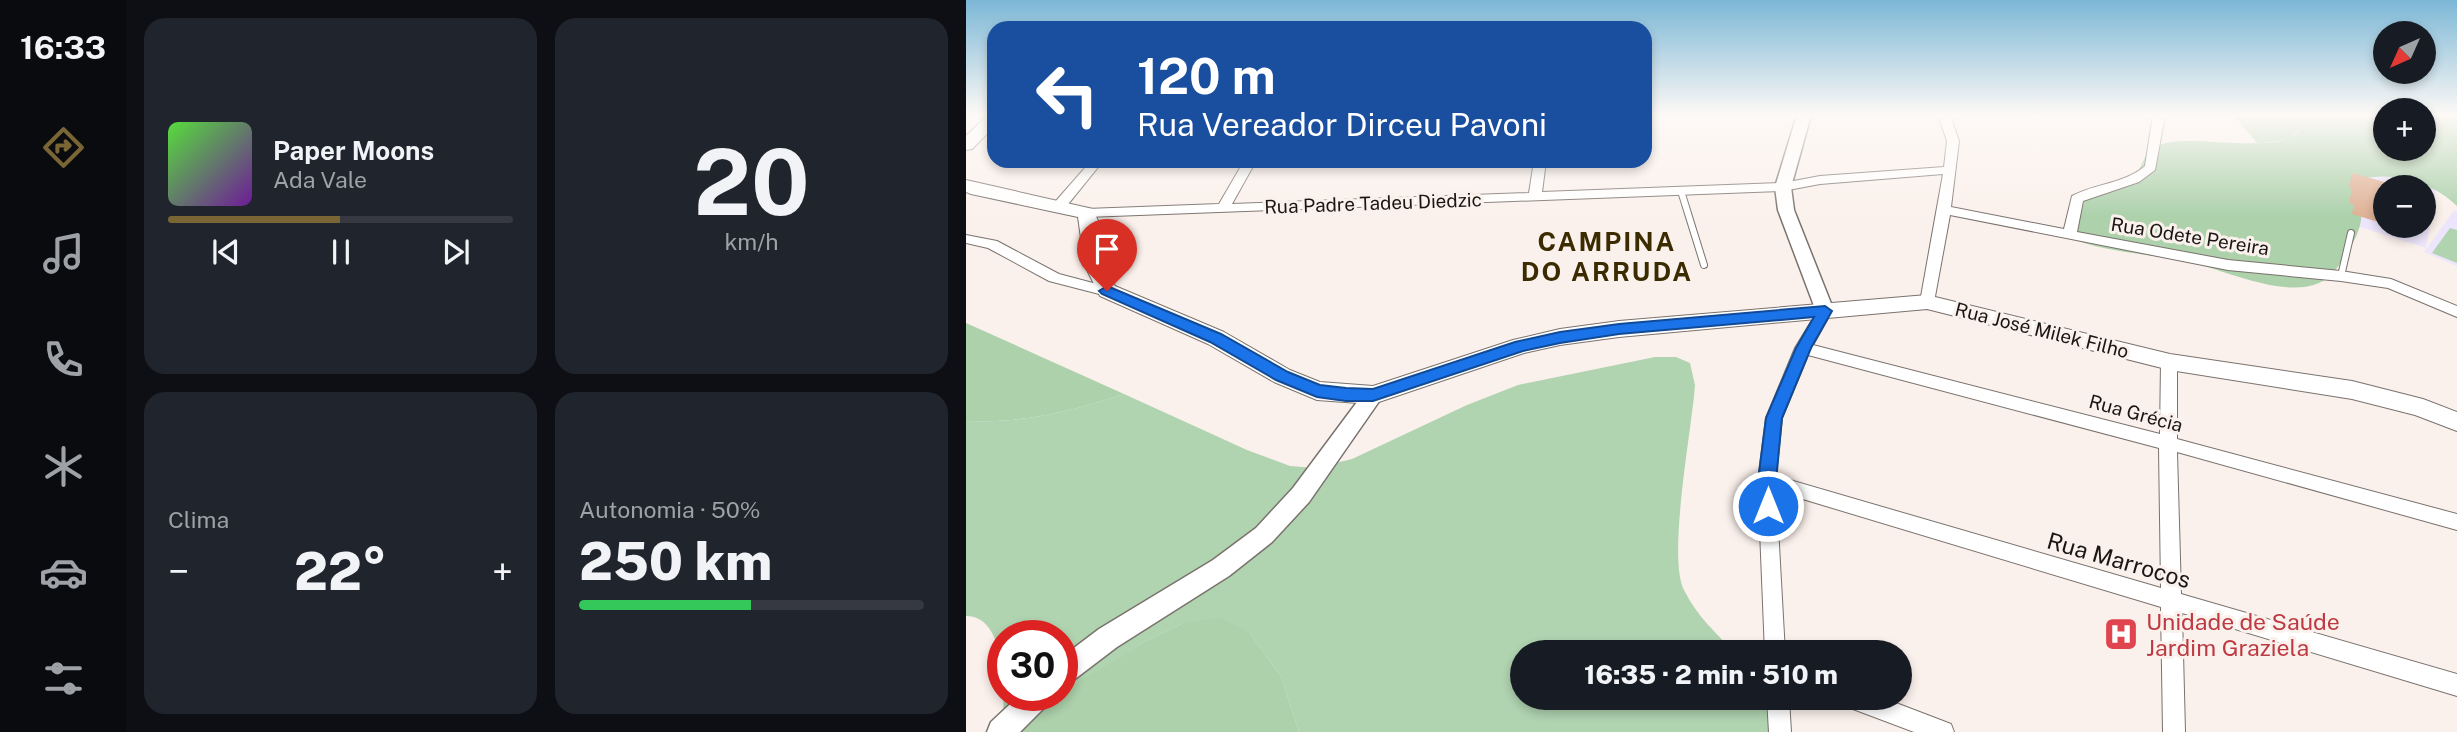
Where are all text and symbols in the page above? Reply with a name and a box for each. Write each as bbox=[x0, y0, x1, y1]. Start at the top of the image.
north arrow bbox=[2373, 21, 2436, 84]
map controls bbox=[2373, 21, 2436, 238]
text: 16:33 bbox=[20, 29, 106, 66]
text: 120 m bbox=[1137, 47, 1276, 105]
icon: left bbox=[1022, 49, 1113, 140]
button: + bbox=[2373, 98, 2436, 161]
text: Rua Vereador Dirceu Pavoni bbox=[1137, 106, 1547, 143]
icon: directions bbox=[39, 123, 88, 172]
text: 20 bbox=[693, 129, 810, 235]
text: Paper Moons bbox=[273, 135, 434, 166]
text: Ada Vale bbox=[273, 166, 367, 193]
button: − bbox=[2373, 175, 2436, 238]
street label: Rua Padre Tadeu Diedzic bbox=[1264, 188, 1482, 218]
street label: Rua Odete Pereira bbox=[2109, 213, 2271, 259]
pin bbox=[1077, 219, 1137, 291]
district label: CAMPINA DO ARRUDA bbox=[1521, 226, 1693, 287]
text: km/h bbox=[724, 228, 779, 255]
icon: music bbox=[39, 229, 88, 278]
icon: arrive bbox=[1088, 230, 1126, 268]
icon: previous bbox=[207, 233, 245, 271]
icon: pause bbox=[322, 233, 360, 271]
icon: next bbox=[437, 233, 475, 271]
street label: Rua José Milek Filho bbox=[1953, 298, 2131, 362]
icon: phone bbox=[39, 335, 88, 384]
street label: Rua Grécia bbox=[2087, 390, 2185, 436]
icon: climate bbox=[39, 442, 88, 491]
position arrow bbox=[1731, 469, 1805, 543]
text: Autonomia · 50% bbox=[579, 496, 761, 523]
text: Clima bbox=[168, 506, 229, 533]
street label: Rua Marrocos bbox=[2044, 527, 2194, 593]
text: 250 km bbox=[579, 531, 772, 592]
text: 22° bbox=[294, 541, 387, 602]
icon: car bbox=[39, 548, 88, 597]
text: − bbox=[168, 549, 189, 594]
text: + bbox=[492, 549, 513, 594]
place label: Unidade de Saúde Jardim Graziela bbox=[2146, 608, 2340, 661]
hospital icon: Unidade de Saúde Jardim Graziela bbox=[2102, 615, 2140, 653]
speed limit sign: 30 bbox=[987, 620, 1078, 711]
icon: filters bbox=[39, 654, 88, 703]
text: 16:35 · 2 min · 510 m bbox=[1584, 659, 1838, 690]

